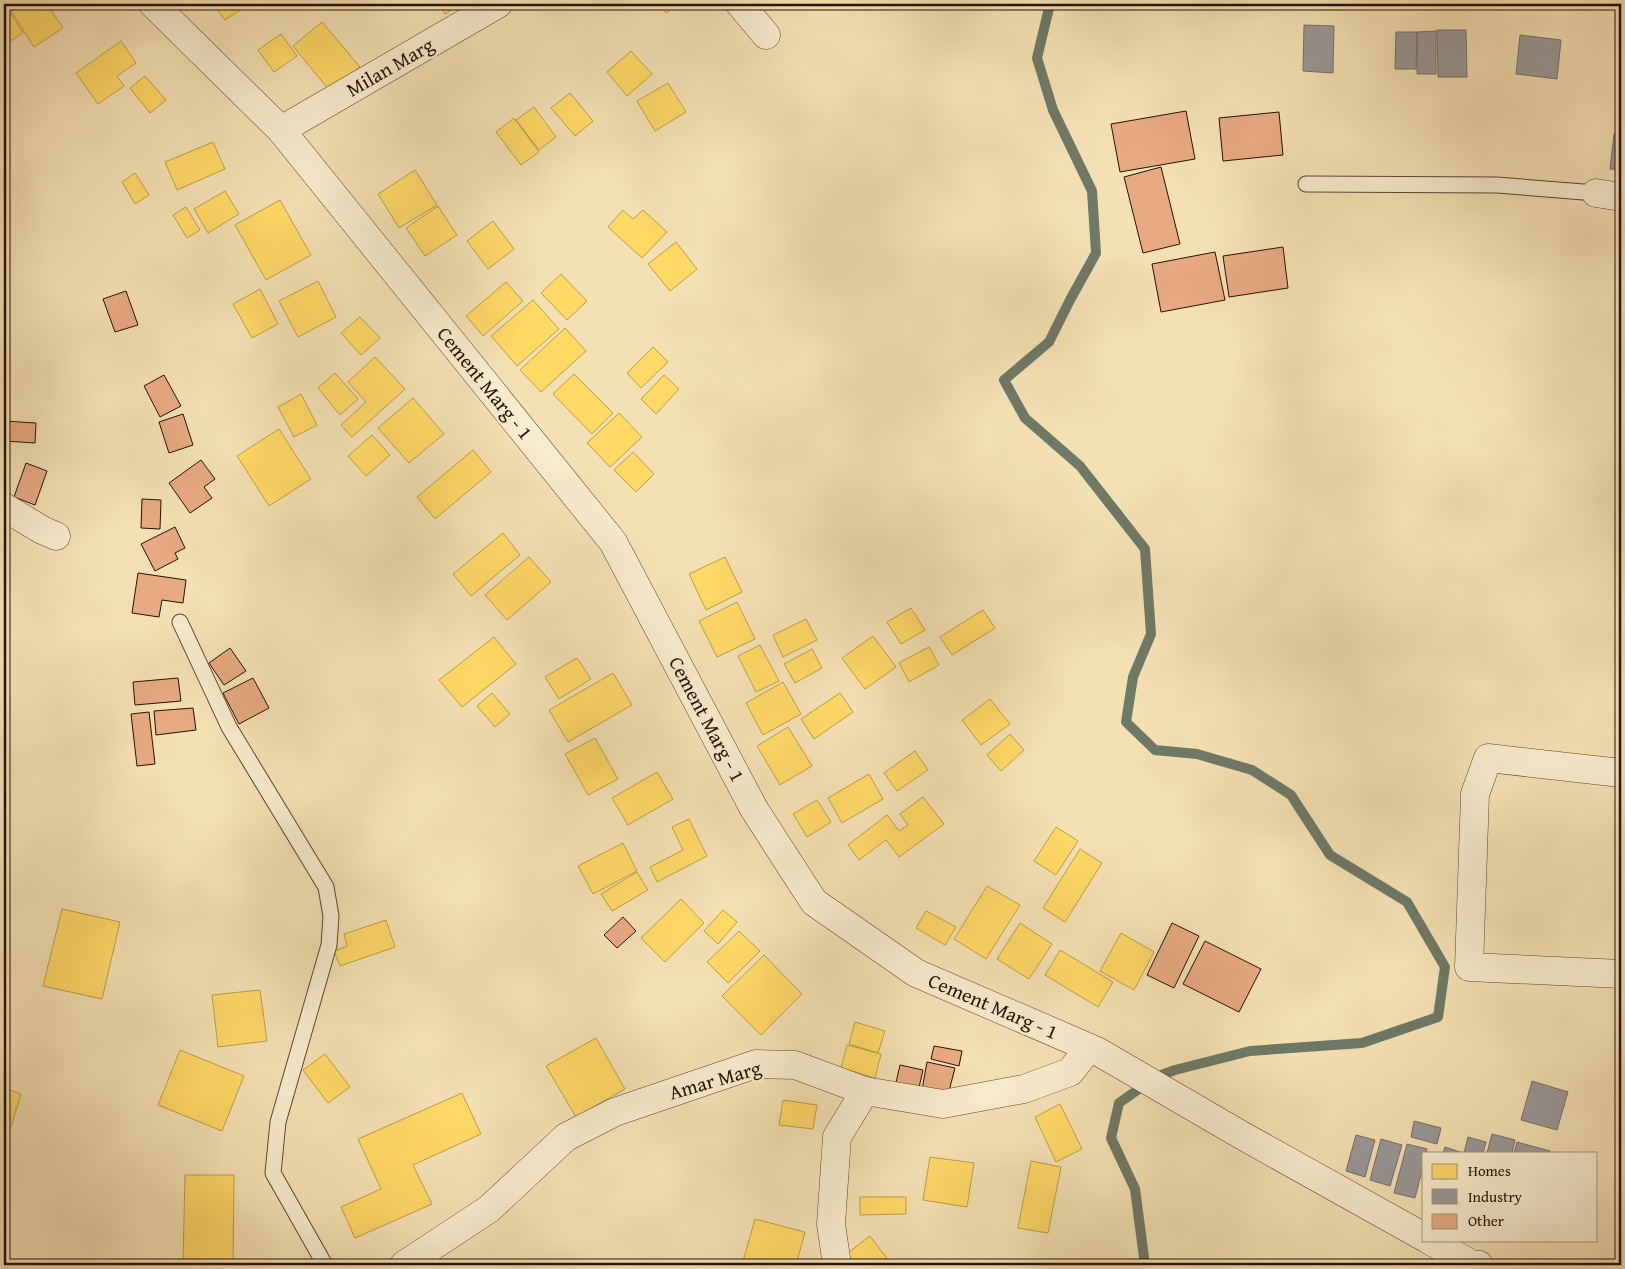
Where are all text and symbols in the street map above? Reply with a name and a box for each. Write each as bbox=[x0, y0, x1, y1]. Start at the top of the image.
street label: Milan Marg bbox=[341, 30, 439, 103]
street label: Cement Marg - 1 bbox=[431, 320, 540, 445]
street label: Cement Marg - 1 bbox=[662, 651, 753, 787]
street label: Cement Marg - 1 bbox=[924, 965, 1062, 1046]
street label: Amar Marg bbox=[665, 1053, 764, 1106]
legend bbox=[1422, 1152, 1598, 1242]
text: Homes bbox=[1468, 1160, 1511, 1181]
text: Industry bbox=[1468, 1186, 1523, 1207]
text: Other bbox=[1468, 1210, 1504, 1231]

